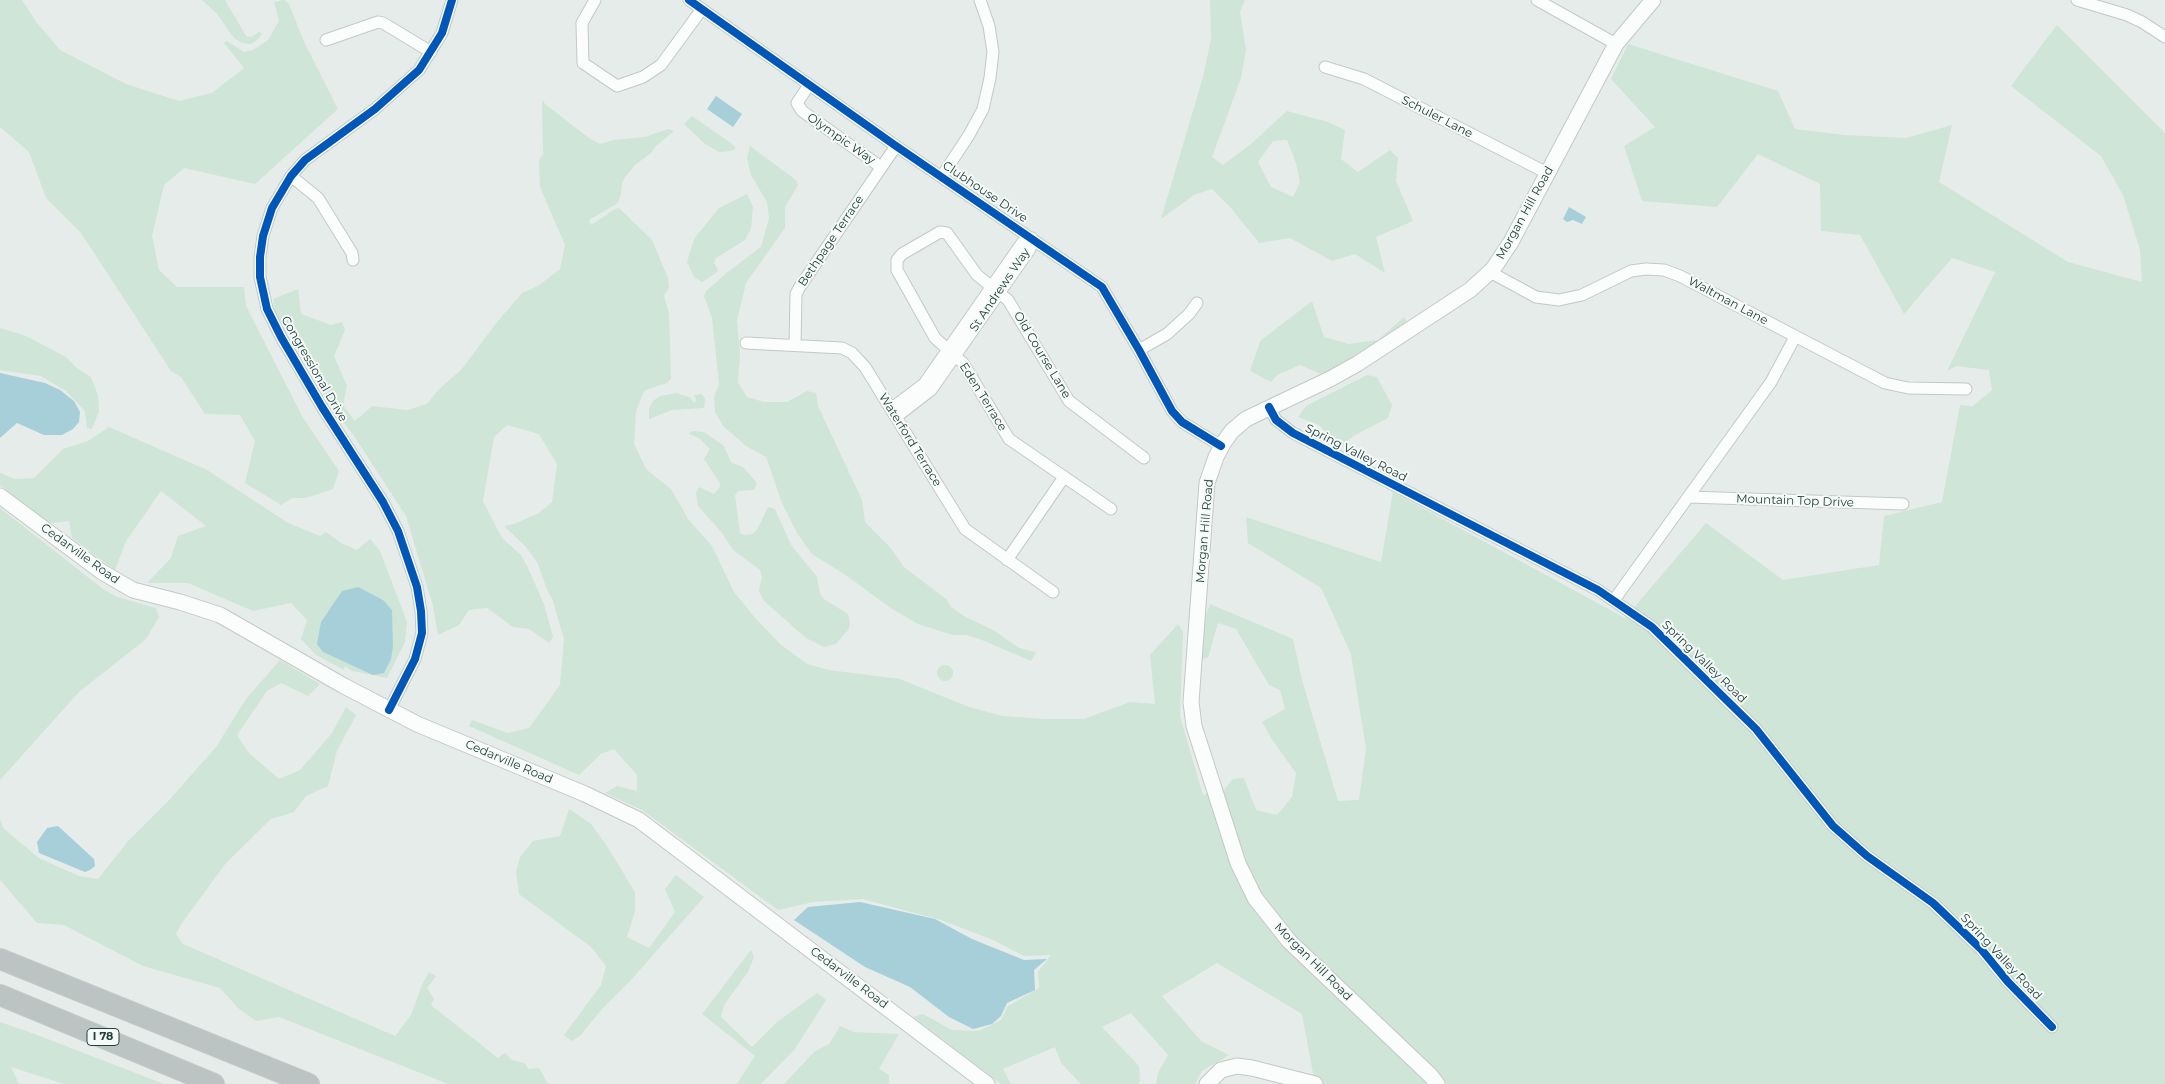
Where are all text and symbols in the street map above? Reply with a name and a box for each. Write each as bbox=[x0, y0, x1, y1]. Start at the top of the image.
street label: Schuler Lane bbox=[1399, 93, 1475, 141]
street label: Olympic Way bbox=[804, 110, 878, 168]
street label: Clubhouse Drive bbox=[940, 158, 1030, 226]
street label: Morgan Hill Road bbox=[1493, 164, 1557, 262]
street label: Bethpage Terrace bbox=[795, 193, 867, 289]
street label: St Andrews Way bbox=[967, 246, 1033, 334]
street label: Waltman Lane bbox=[1686, 274, 1770, 328]
street label: Old Course Lane bbox=[1010, 309, 1074, 401]
street label: Congressional Drive bbox=[278, 314, 350, 424]
street label: Eden Terrace bbox=[956, 360, 1010, 434]
street label: Waterford Terrace bbox=[875, 391, 945, 489]
street label: Spring Valley Road bbox=[1303, 421, 1409, 485]
street label: Morgan Hill Road bbox=[1193, 478, 1217, 584]
street label: Mountain Top Drive bbox=[1736, 492, 1854, 510]
street label: Cedarville Road bbox=[38, 521, 122, 587]
street label: Spring Valley Road bbox=[1659, 618, 1749, 706]
street label: Cedarville Road bbox=[463, 737, 555, 787]
street label: Spring Valley Road bbox=[1957, 911, 2045, 1003]
street label: Morgan Hill Road bbox=[1271, 920, 1355, 1004]
street label: Cedarville Road bbox=[807, 944, 891, 1012]
road number: I 78 bbox=[87, 1028, 119, 1046]

